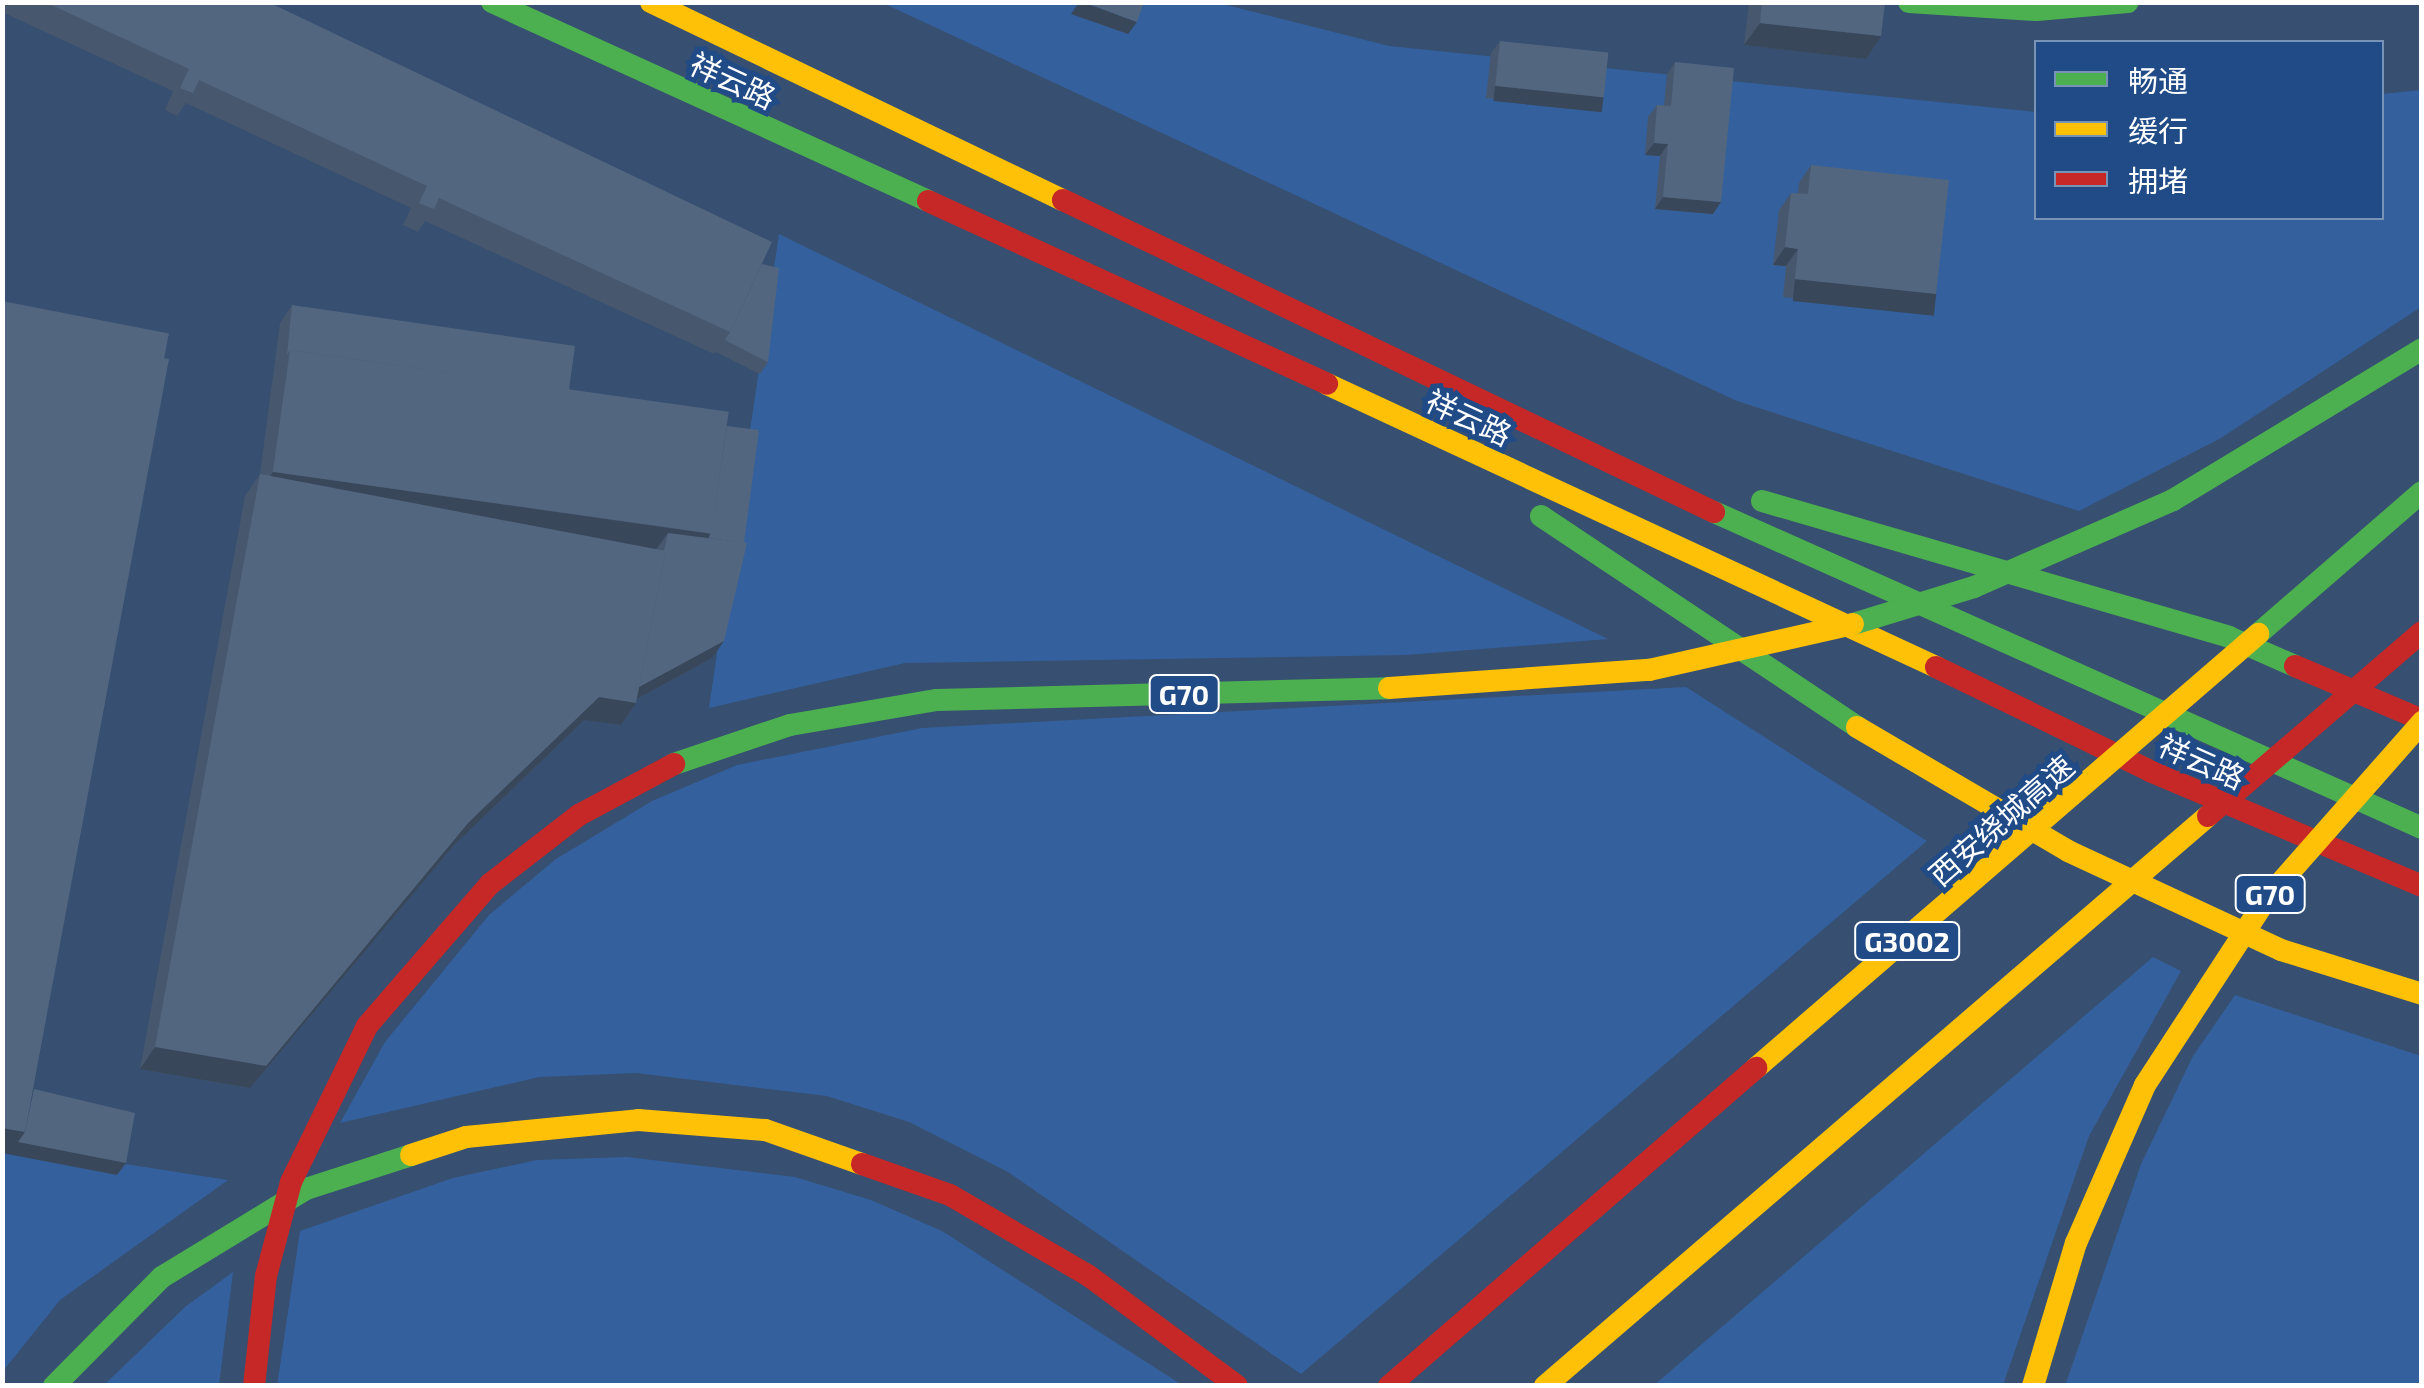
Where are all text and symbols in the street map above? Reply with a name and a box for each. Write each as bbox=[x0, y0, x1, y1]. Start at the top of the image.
legend bbox=[2034, 40, 2384, 220]
street label: 祥云路 bbox=[685, 45, 781, 115]
text: 畅通 bbox=[2128, 62, 2188, 98]
text: 缓行 bbox=[2128, 112, 2188, 148]
text: 拥堵 bbox=[2128, 162, 2188, 198]
street label: 祥云路 bbox=[1421, 382, 1517, 452]
road number: G70 bbox=[1146, 671, 1222, 717]
street label: 祥云路 bbox=[2154, 726, 2250, 796]
street label: 西安绕城高速 bbox=[1921, 747, 2081, 893]
road number: G70 bbox=[2232, 871, 2308, 917]
road number: G3002 bbox=[1852, 918, 1962, 964]

